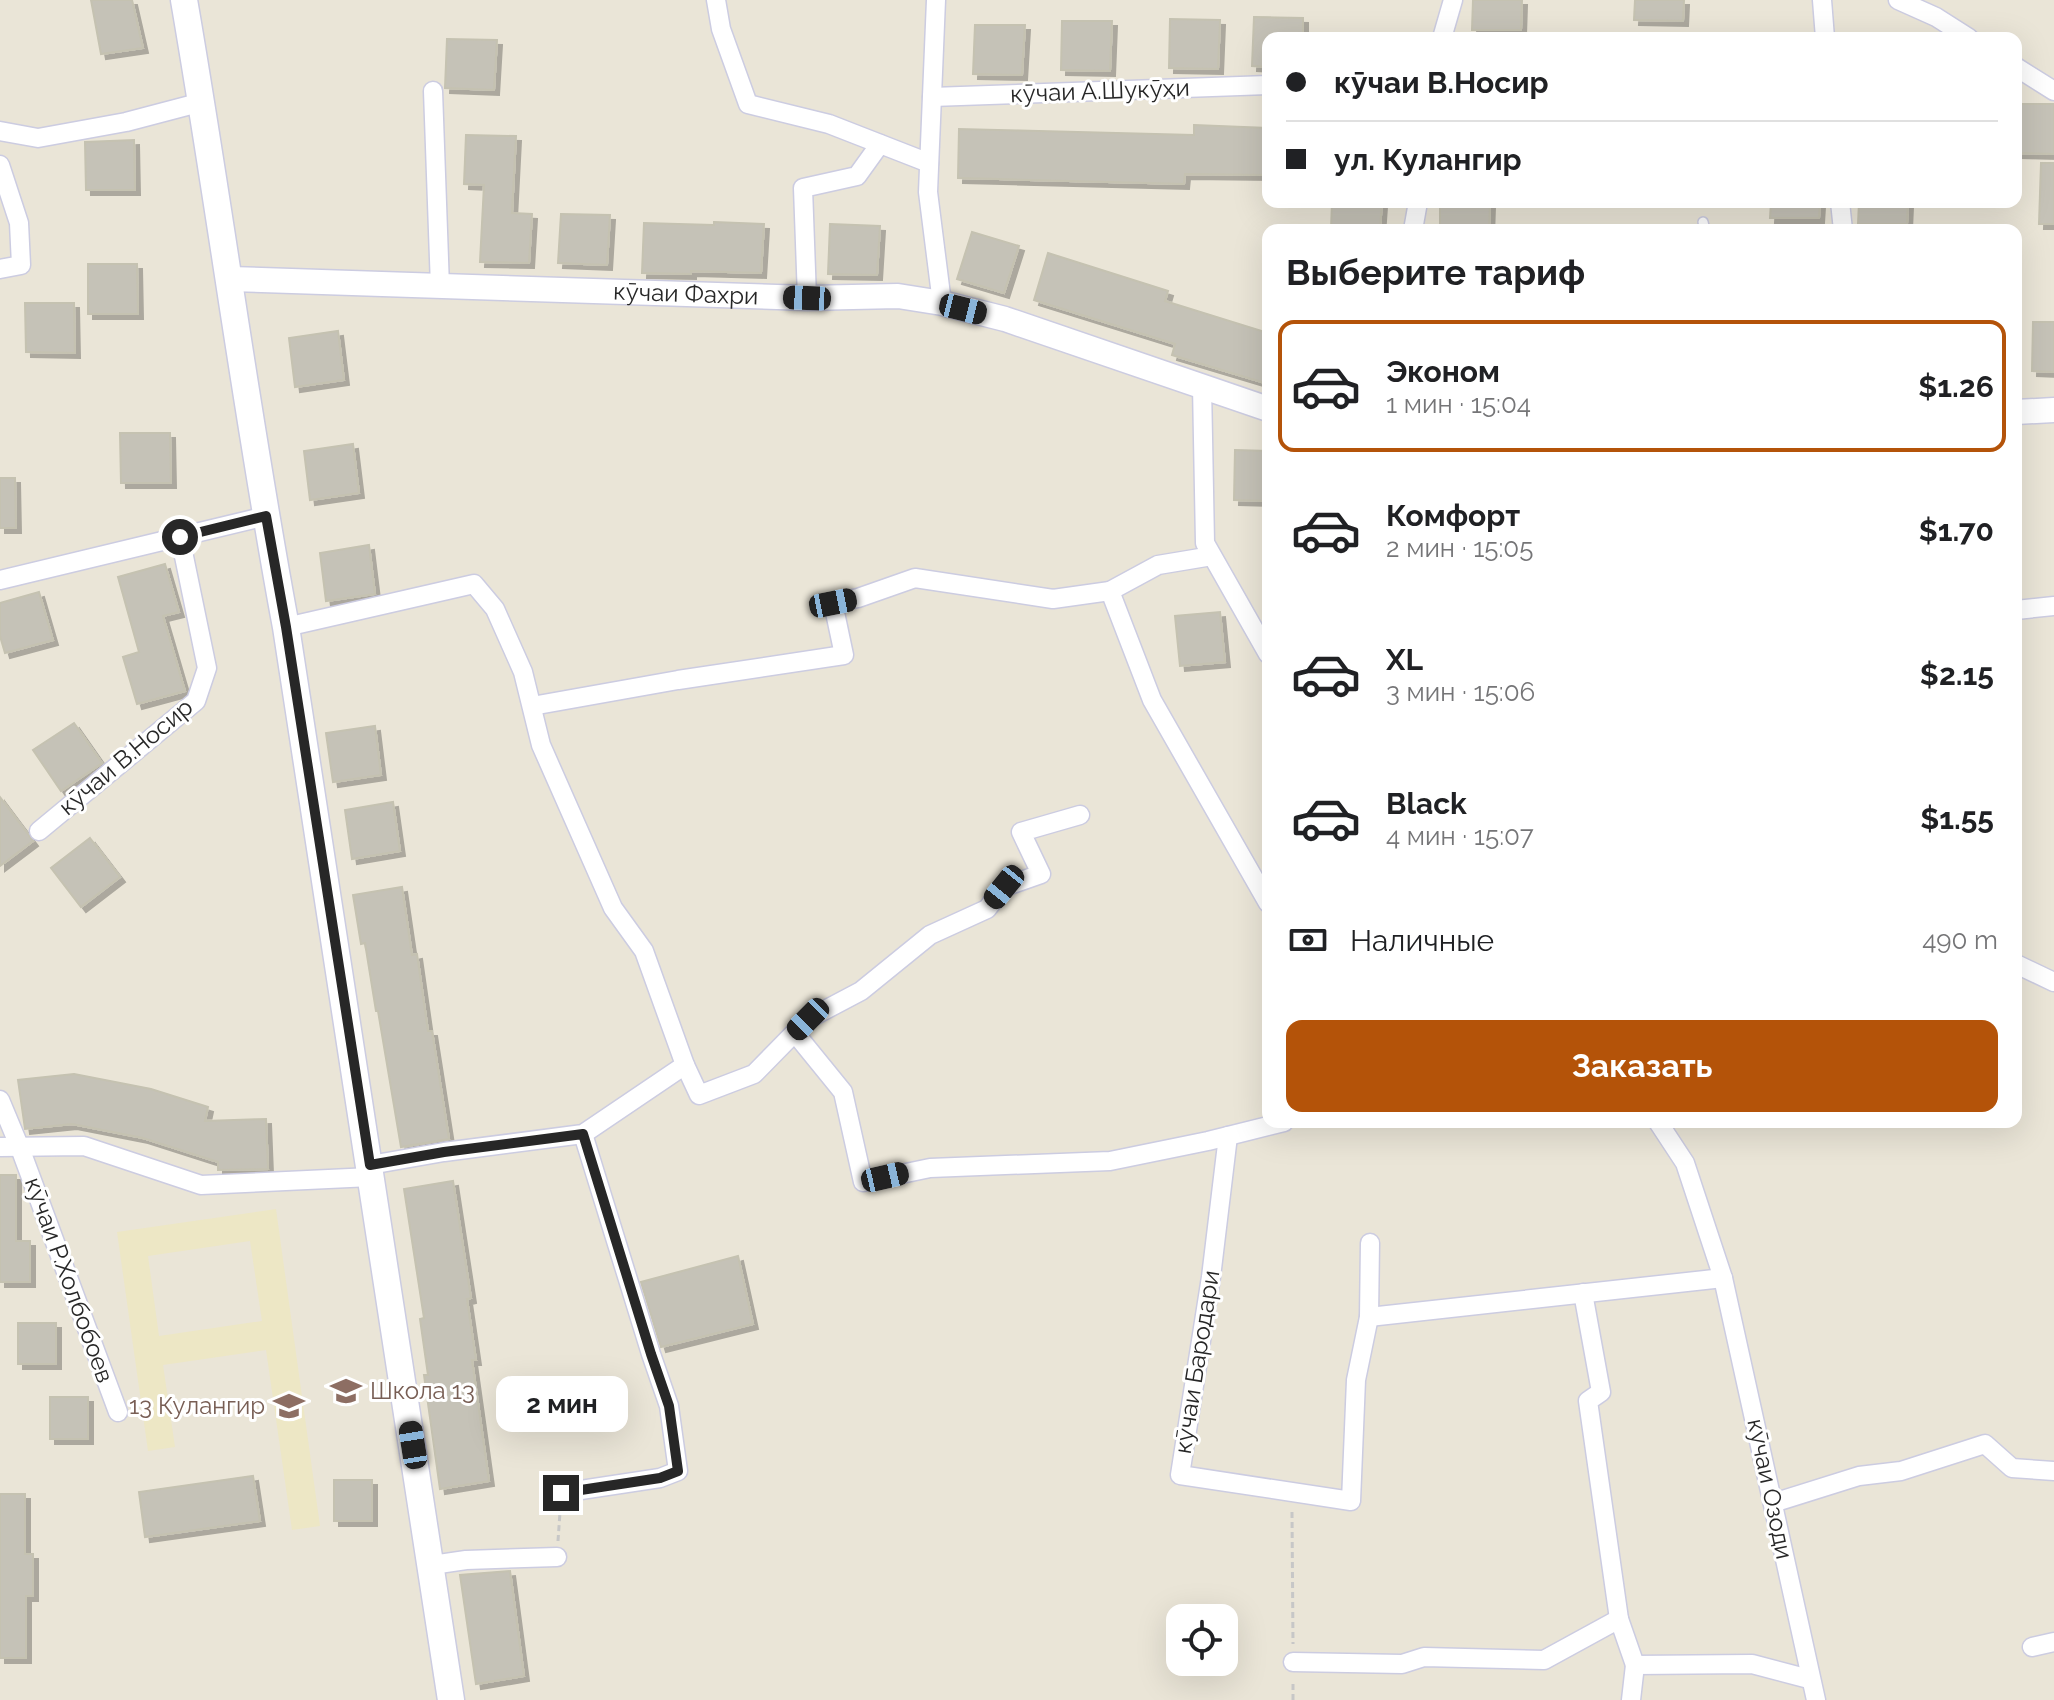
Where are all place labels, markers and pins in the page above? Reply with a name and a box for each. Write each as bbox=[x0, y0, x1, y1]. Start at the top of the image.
school or university icon: Школа 13 bbox=[329, 1374, 363, 1408]
place label: Школа 13 bbox=[370, 1376, 475, 1405]
school or university icon: 13 Кулангир bbox=[272, 1389, 306, 1423]
place label: 13 Кулангир bbox=[129, 1391, 265, 1420]

